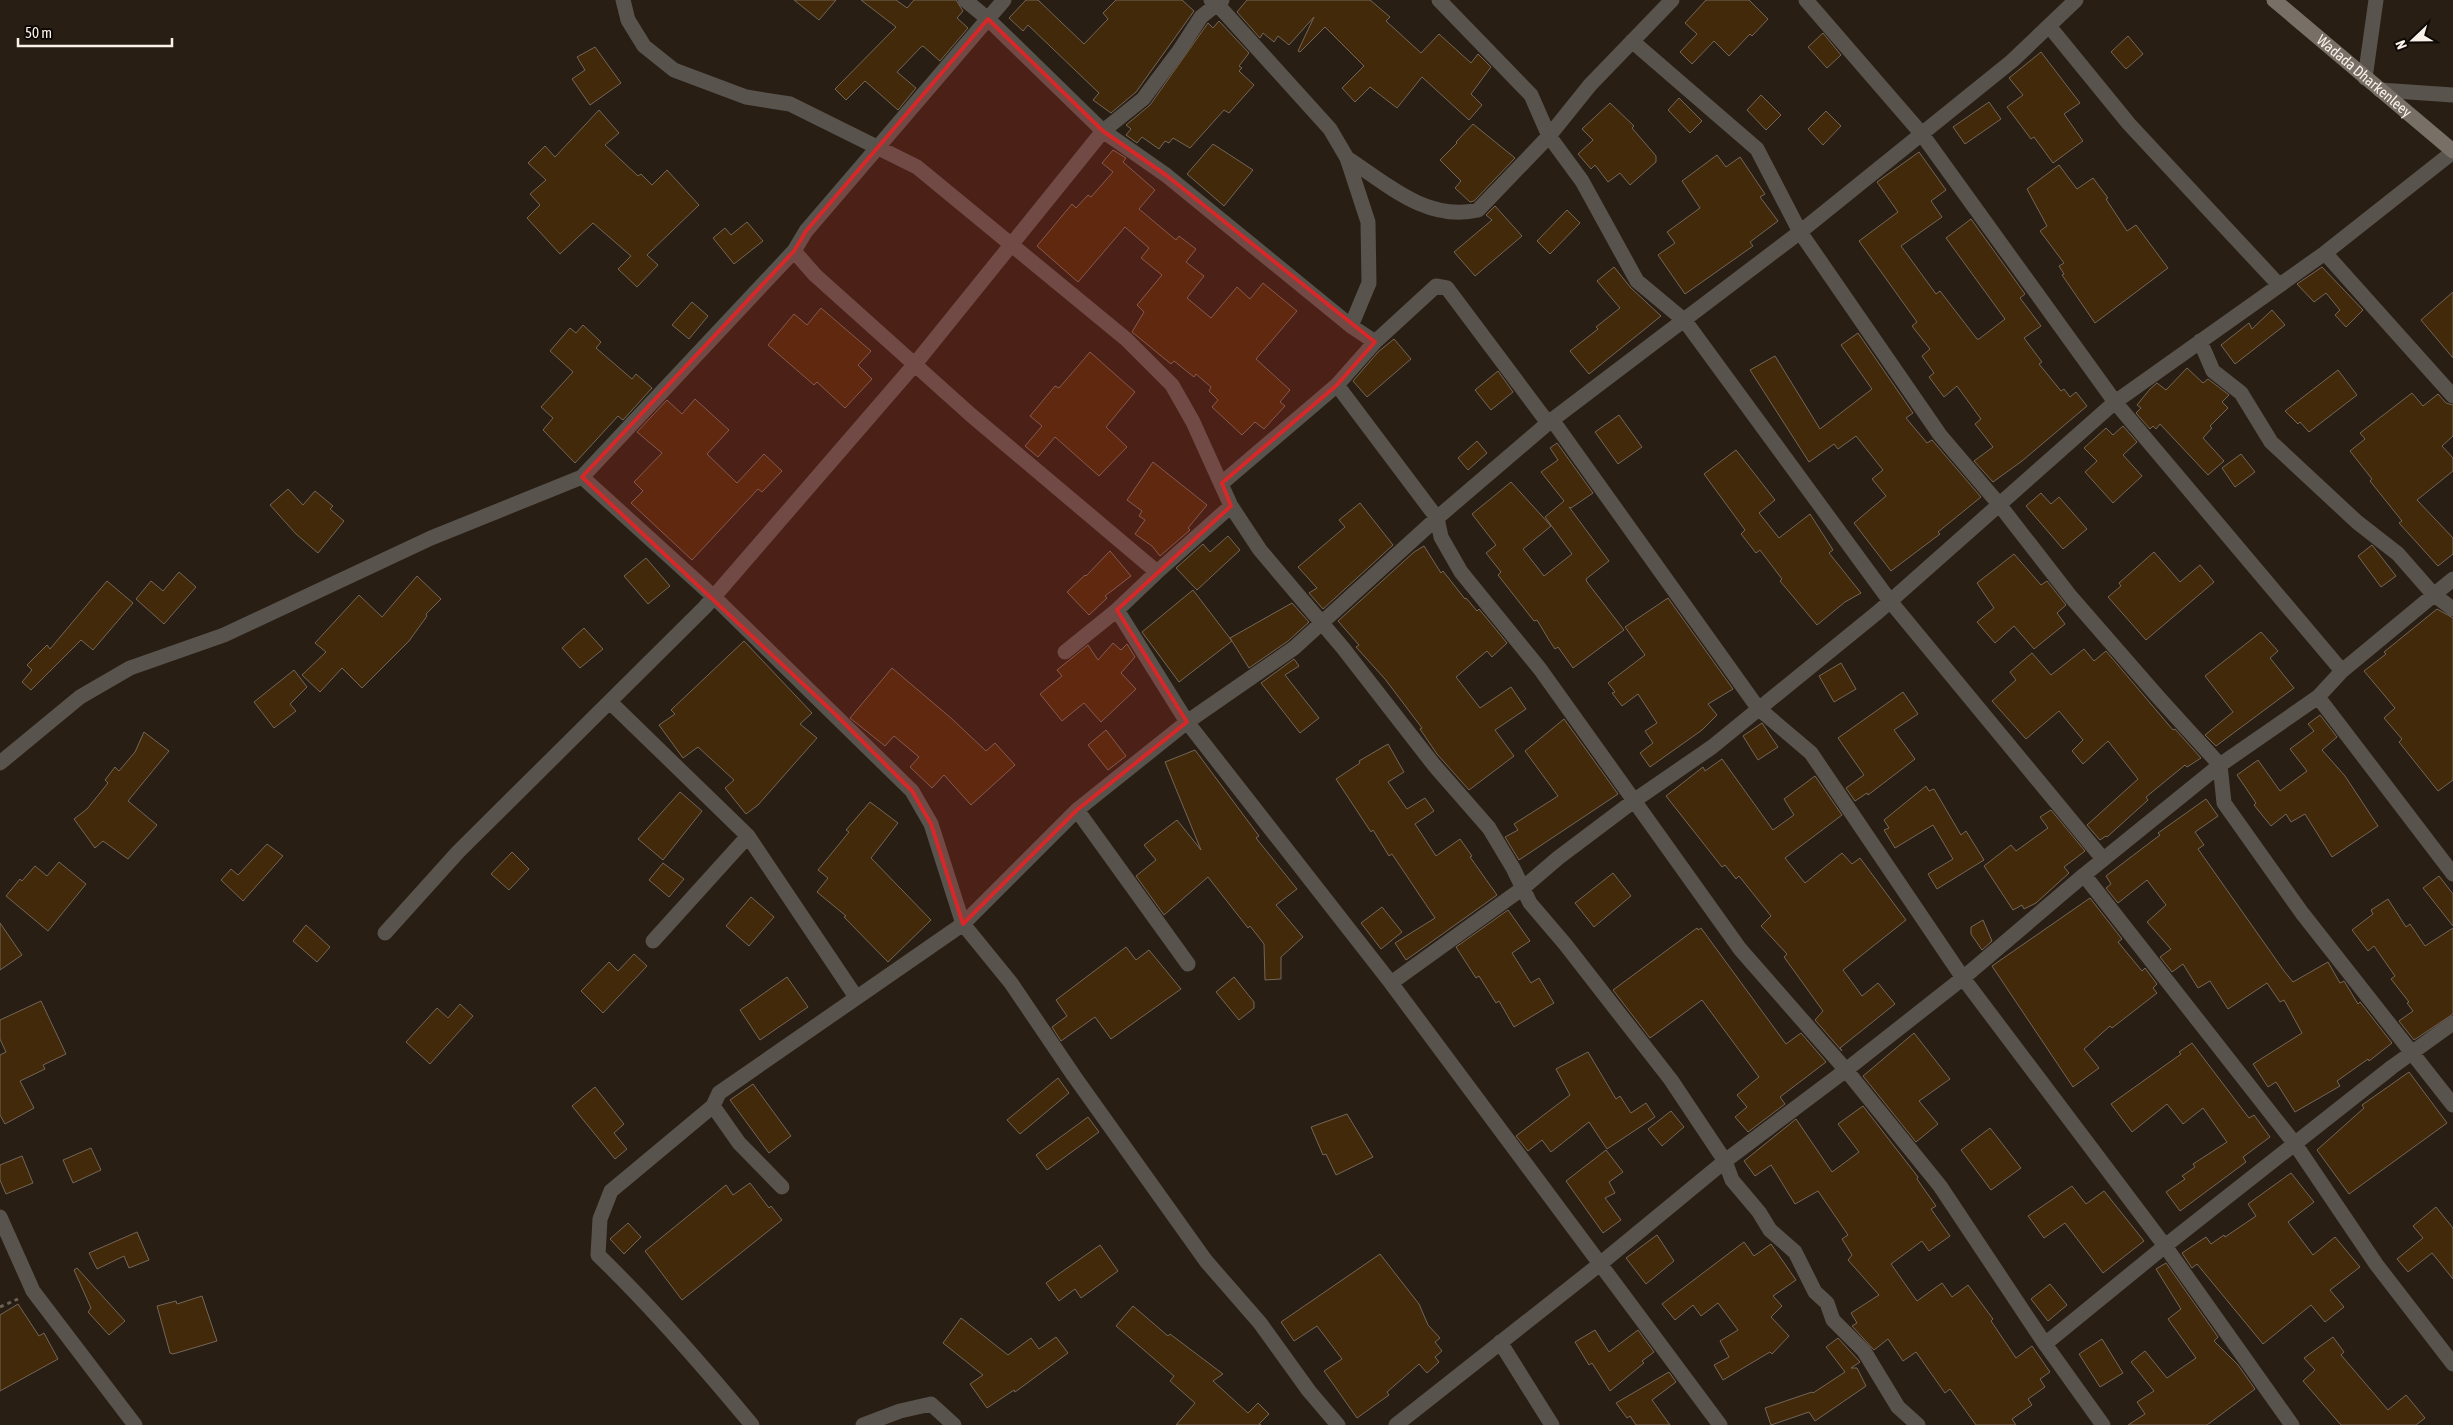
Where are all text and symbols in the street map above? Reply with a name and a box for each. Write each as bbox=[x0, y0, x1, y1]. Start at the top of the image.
scale bar bbox=[18, 15, 171, 47]
north arrow bbox=[2388, 15, 2438, 65]
text: 50 m bbox=[25, 24, 52, 41]
street label: Wadada Dharkenleey bbox=[2314, 31, 2415, 120]
text: N bbox=[2392, 38, 2410, 52]

